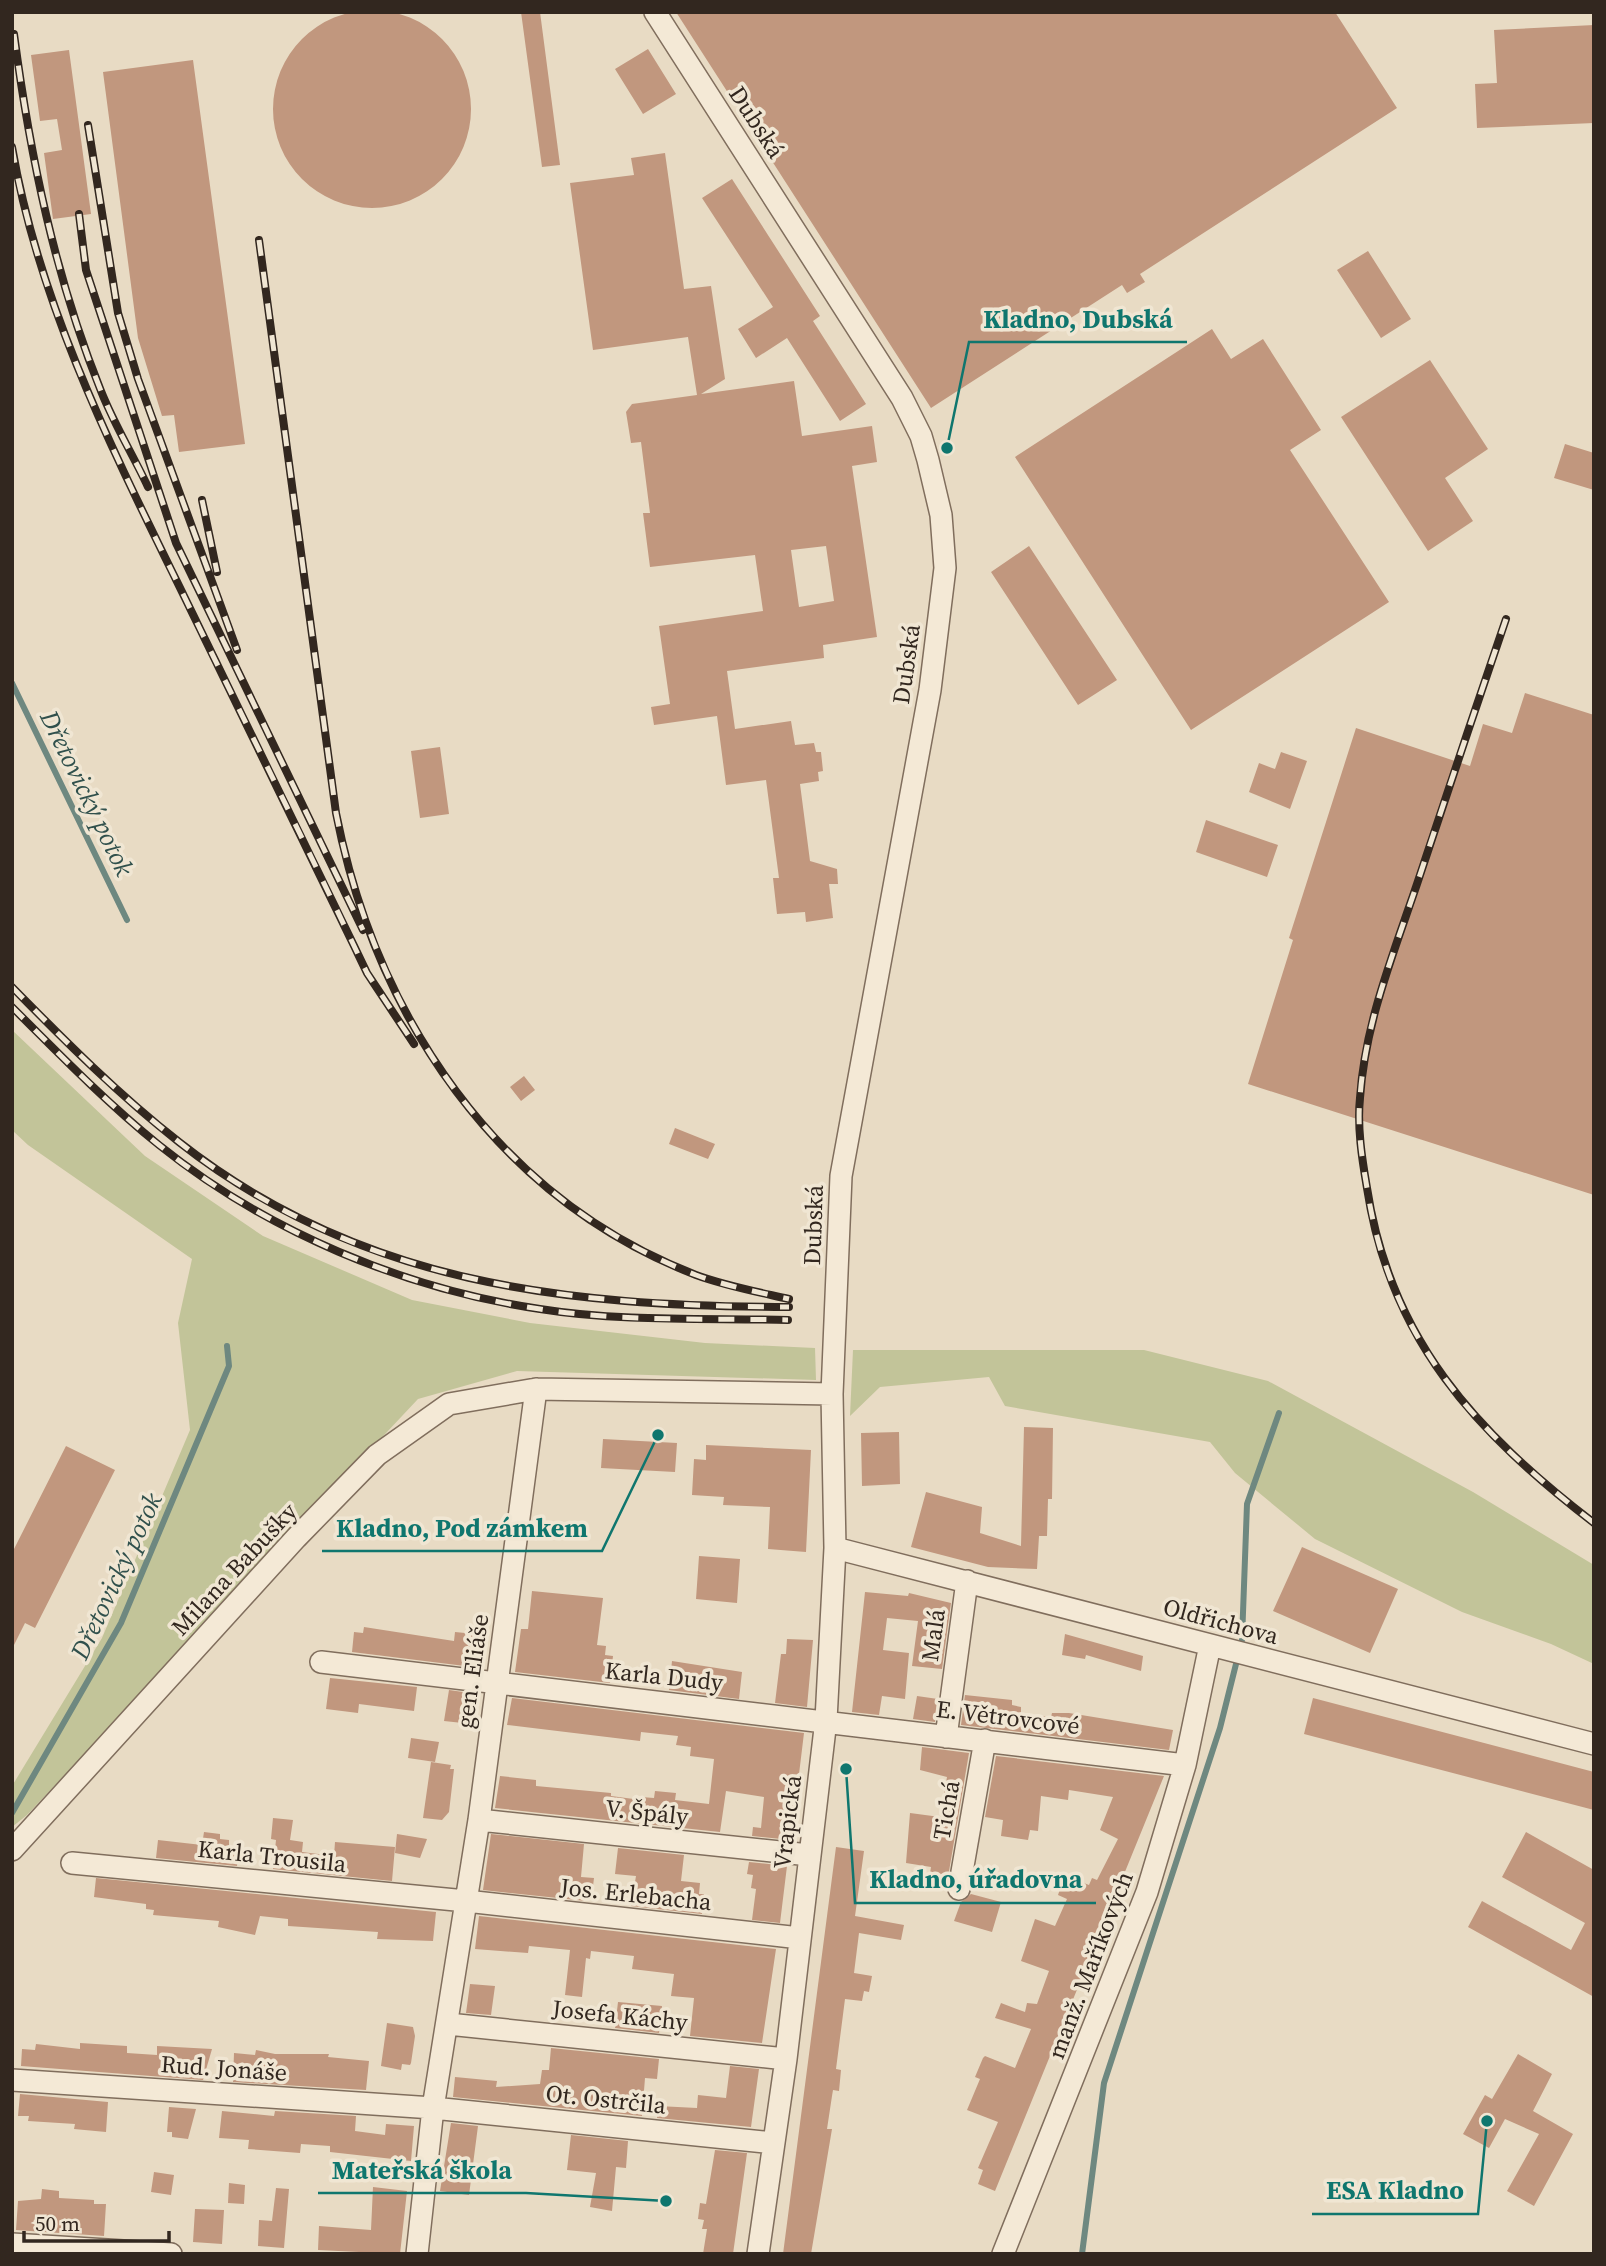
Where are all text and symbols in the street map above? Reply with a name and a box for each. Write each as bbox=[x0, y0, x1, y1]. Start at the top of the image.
street label: Dubská bbox=[721, 79, 793, 165]
callout: Kladno, Dubská bbox=[969, 295, 1187, 342]
text: Kladno, Dubská bbox=[983, 301, 1173, 337]
street label: Dubská bbox=[884, 621, 928, 706]
water label: Dřetovický potok bbox=[31, 703, 143, 883]
street label: Dubská bbox=[795, 1183, 831, 1266]
water label: Dřetovický potok bbox=[61, 1486, 171, 1666]
street label: Milana Babušky bbox=[164, 1495, 305, 1643]
callout: Kladno, Pod zámkem bbox=[322, 1504, 602, 1551]
text: Kladno, Pod zámkem bbox=[336, 1510, 588, 1546]
street label: Oldřichova bbox=[1160, 1590, 1283, 1652]
street label: Malá bbox=[913, 1606, 953, 1663]
street label: gen. Eliáše bbox=[448, 1612, 496, 1730]
street label: Karla Dudy bbox=[603, 1653, 726, 1699]
street label: E. Větrovcové bbox=[934, 1692, 1082, 1742]
street label: Vrapická bbox=[765, 1772, 809, 1871]
street label: Tichá bbox=[925, 1777, 968, 1842]
street label: V. Špály bbox=[604, 1791, 691, 1833]
street label: Karla Trousila bbox=[196, 1832, 349, 1880]
callout: Kladno, úřadovna bbox=[855, 1856, 1096, 1903]
text: Kladno, úřadovna bbox=[869, 1861, 1083, 1897]
street label: manž. Maříkových bbox=[1039, 1866, 1141, 2064]
street label: Jos. Erlebacha bbox=[558, 1870, 714, 1918]
street label: Josefa Káchy bbox=[550, 1991, 690, 2039]
street label: Rud. Jonáše bbox=[160, 2047, 288, 2089]
street label: Ot. Ostrčila bbox=[544, 2076, 668, 2122]
callout: Mateřská škola bbox=[318, 2146, 526, 2193]
text: Mateřská škola bbox=[332, 2152, 512, 2188]
callout: ESA Kladno bbox=[1312, 2167, 1478, 2214]
text: ESA Kladno bbox=[1326, 2172, 1464, 2208]
scale bar bbox=[24, 2200, 170, 2244]
text: 50 m bbox=[35, 2209, 80, 2238]

